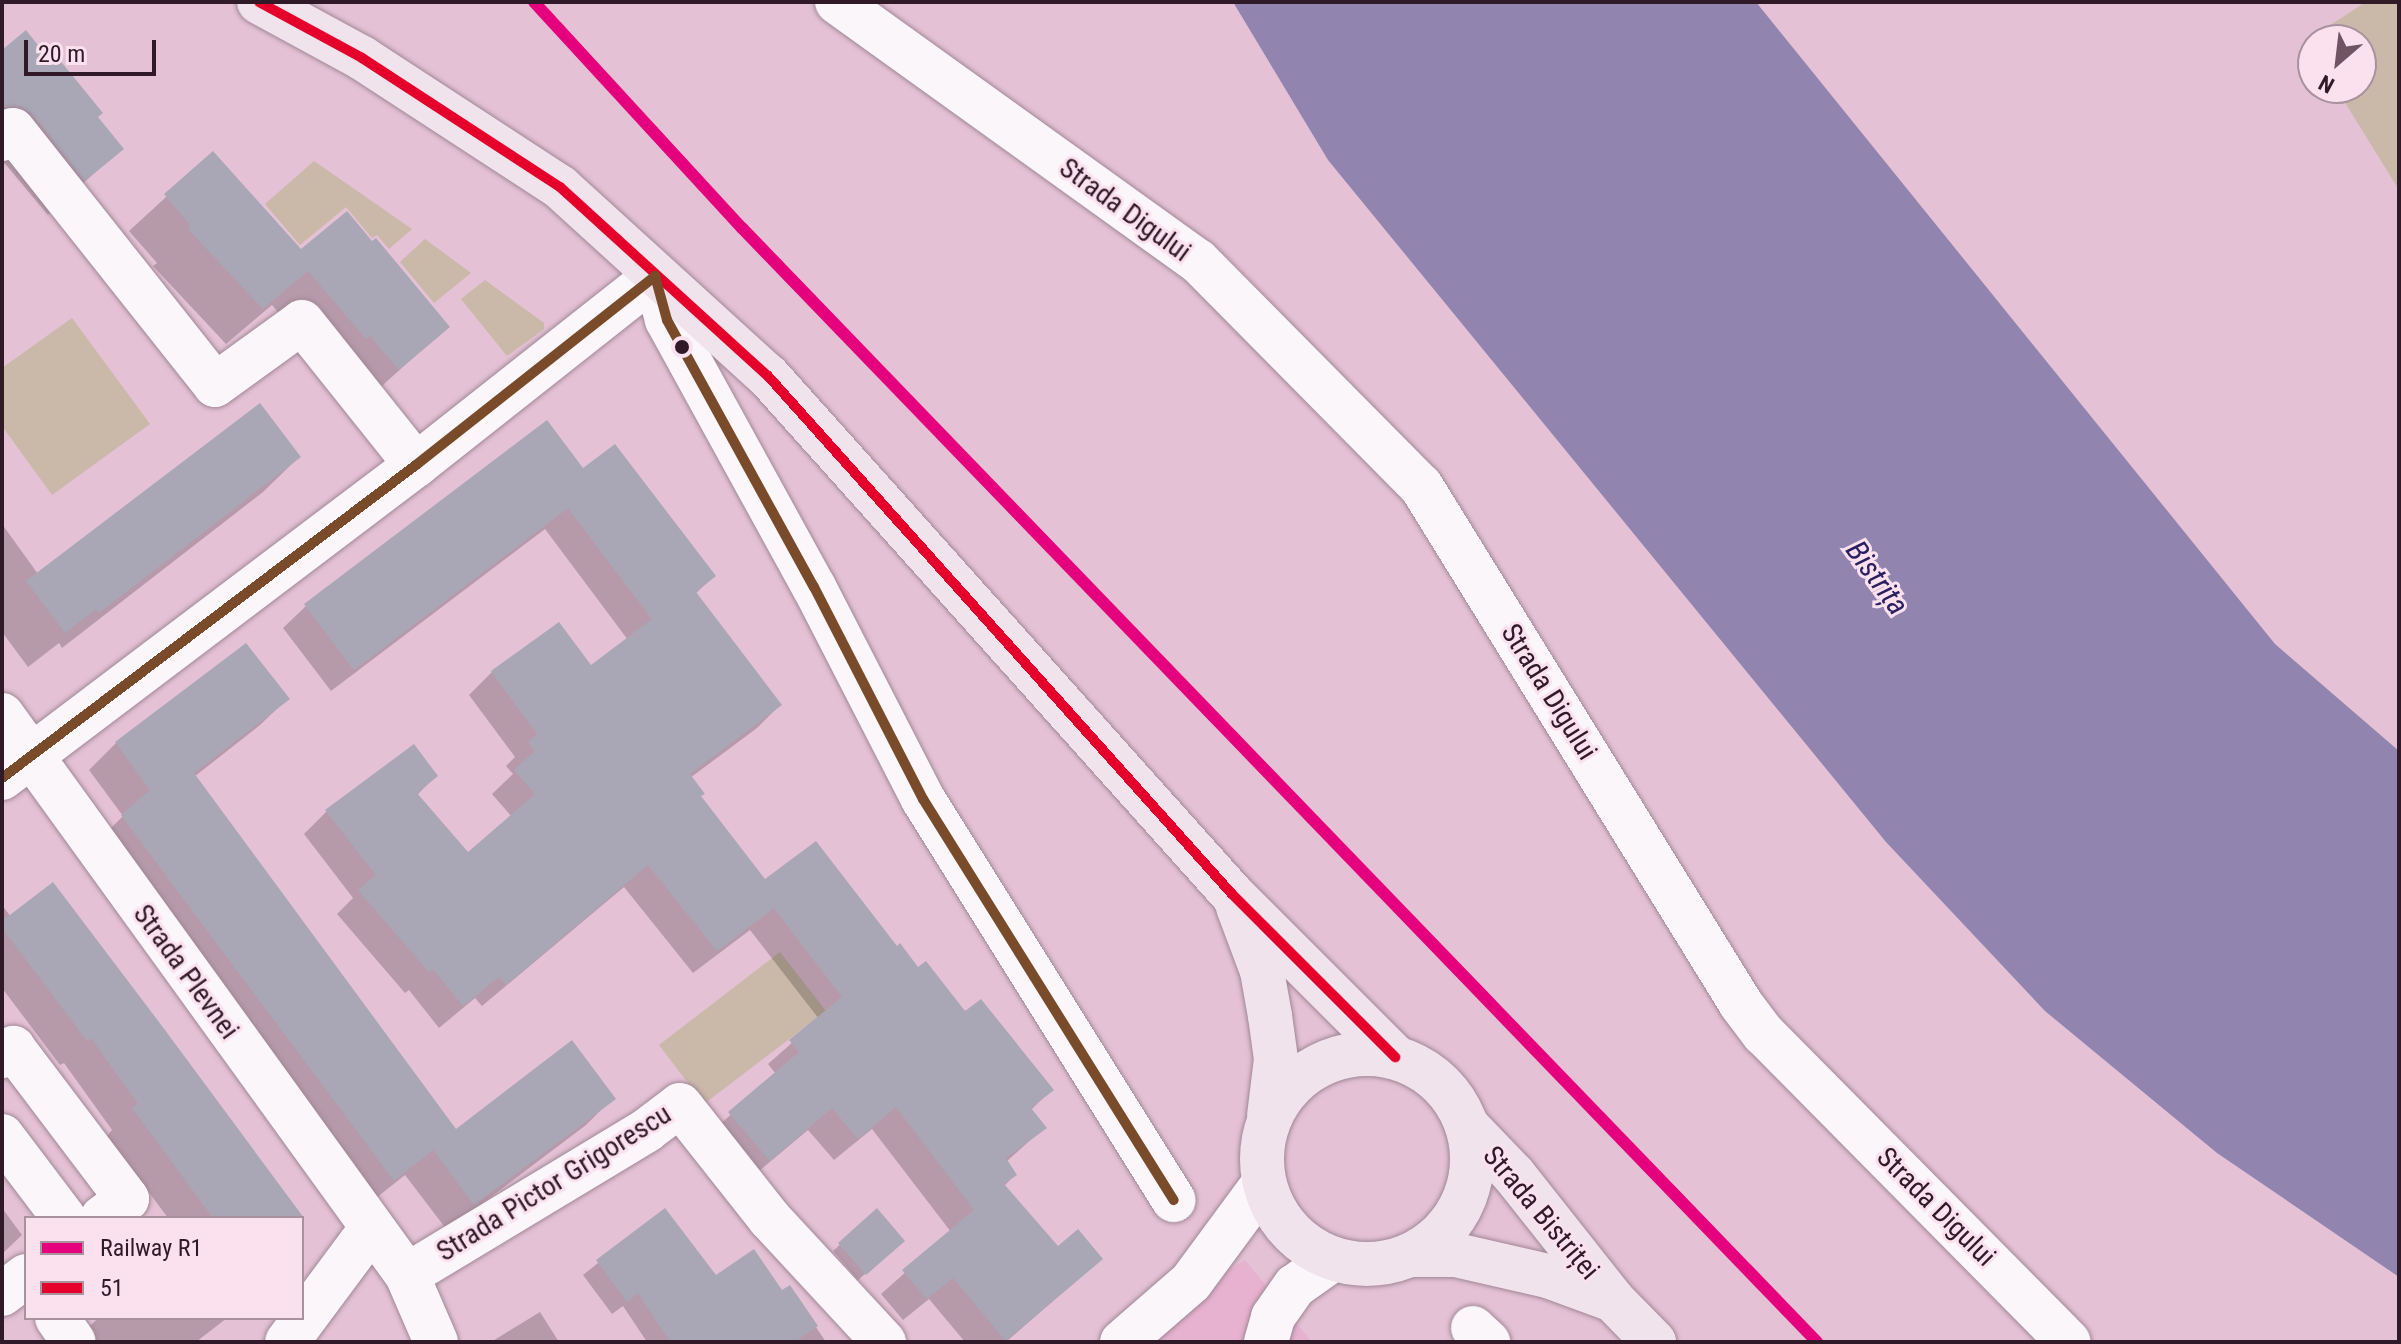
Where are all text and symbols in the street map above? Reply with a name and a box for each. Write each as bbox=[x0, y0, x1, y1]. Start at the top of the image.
scale bar bbox=[28, 24, 160, 74]
north arrow bbox=[2297, 24, 2377, 104]
text: 20 m bbox=[38, 40, 85, 68]
text: N bbox=[2315, 70, 2338, 98]
street label: Strada Digului bbox=[1053, 151, 1197, 269]
unlabelled marker bbox=[674, 339, 690, 355]
water label: Bistrița bbox=[1838, 534, 1916, 622]
street label: Strada Digului bbox=[1494, 618, 1604, 766]
street label: Strada Plevnei bbox=[126, 898, 246, 1046]
street label: Strada Pictor Grigorescu bbox=[431, 1097, 677, 1269]
street label: Strada Bistriței bbox=[1476, 1140, 1606, 1286]
street label: Strada Digului bbox=[1870, 1141, 2002, 1273]
legend bbox=[24, 1216, 304, 1320]
text: Railway R1 bbox=[100, 1234, 202, 1262]
text: 51 bbox=[100, 1274, 124, 1302]

